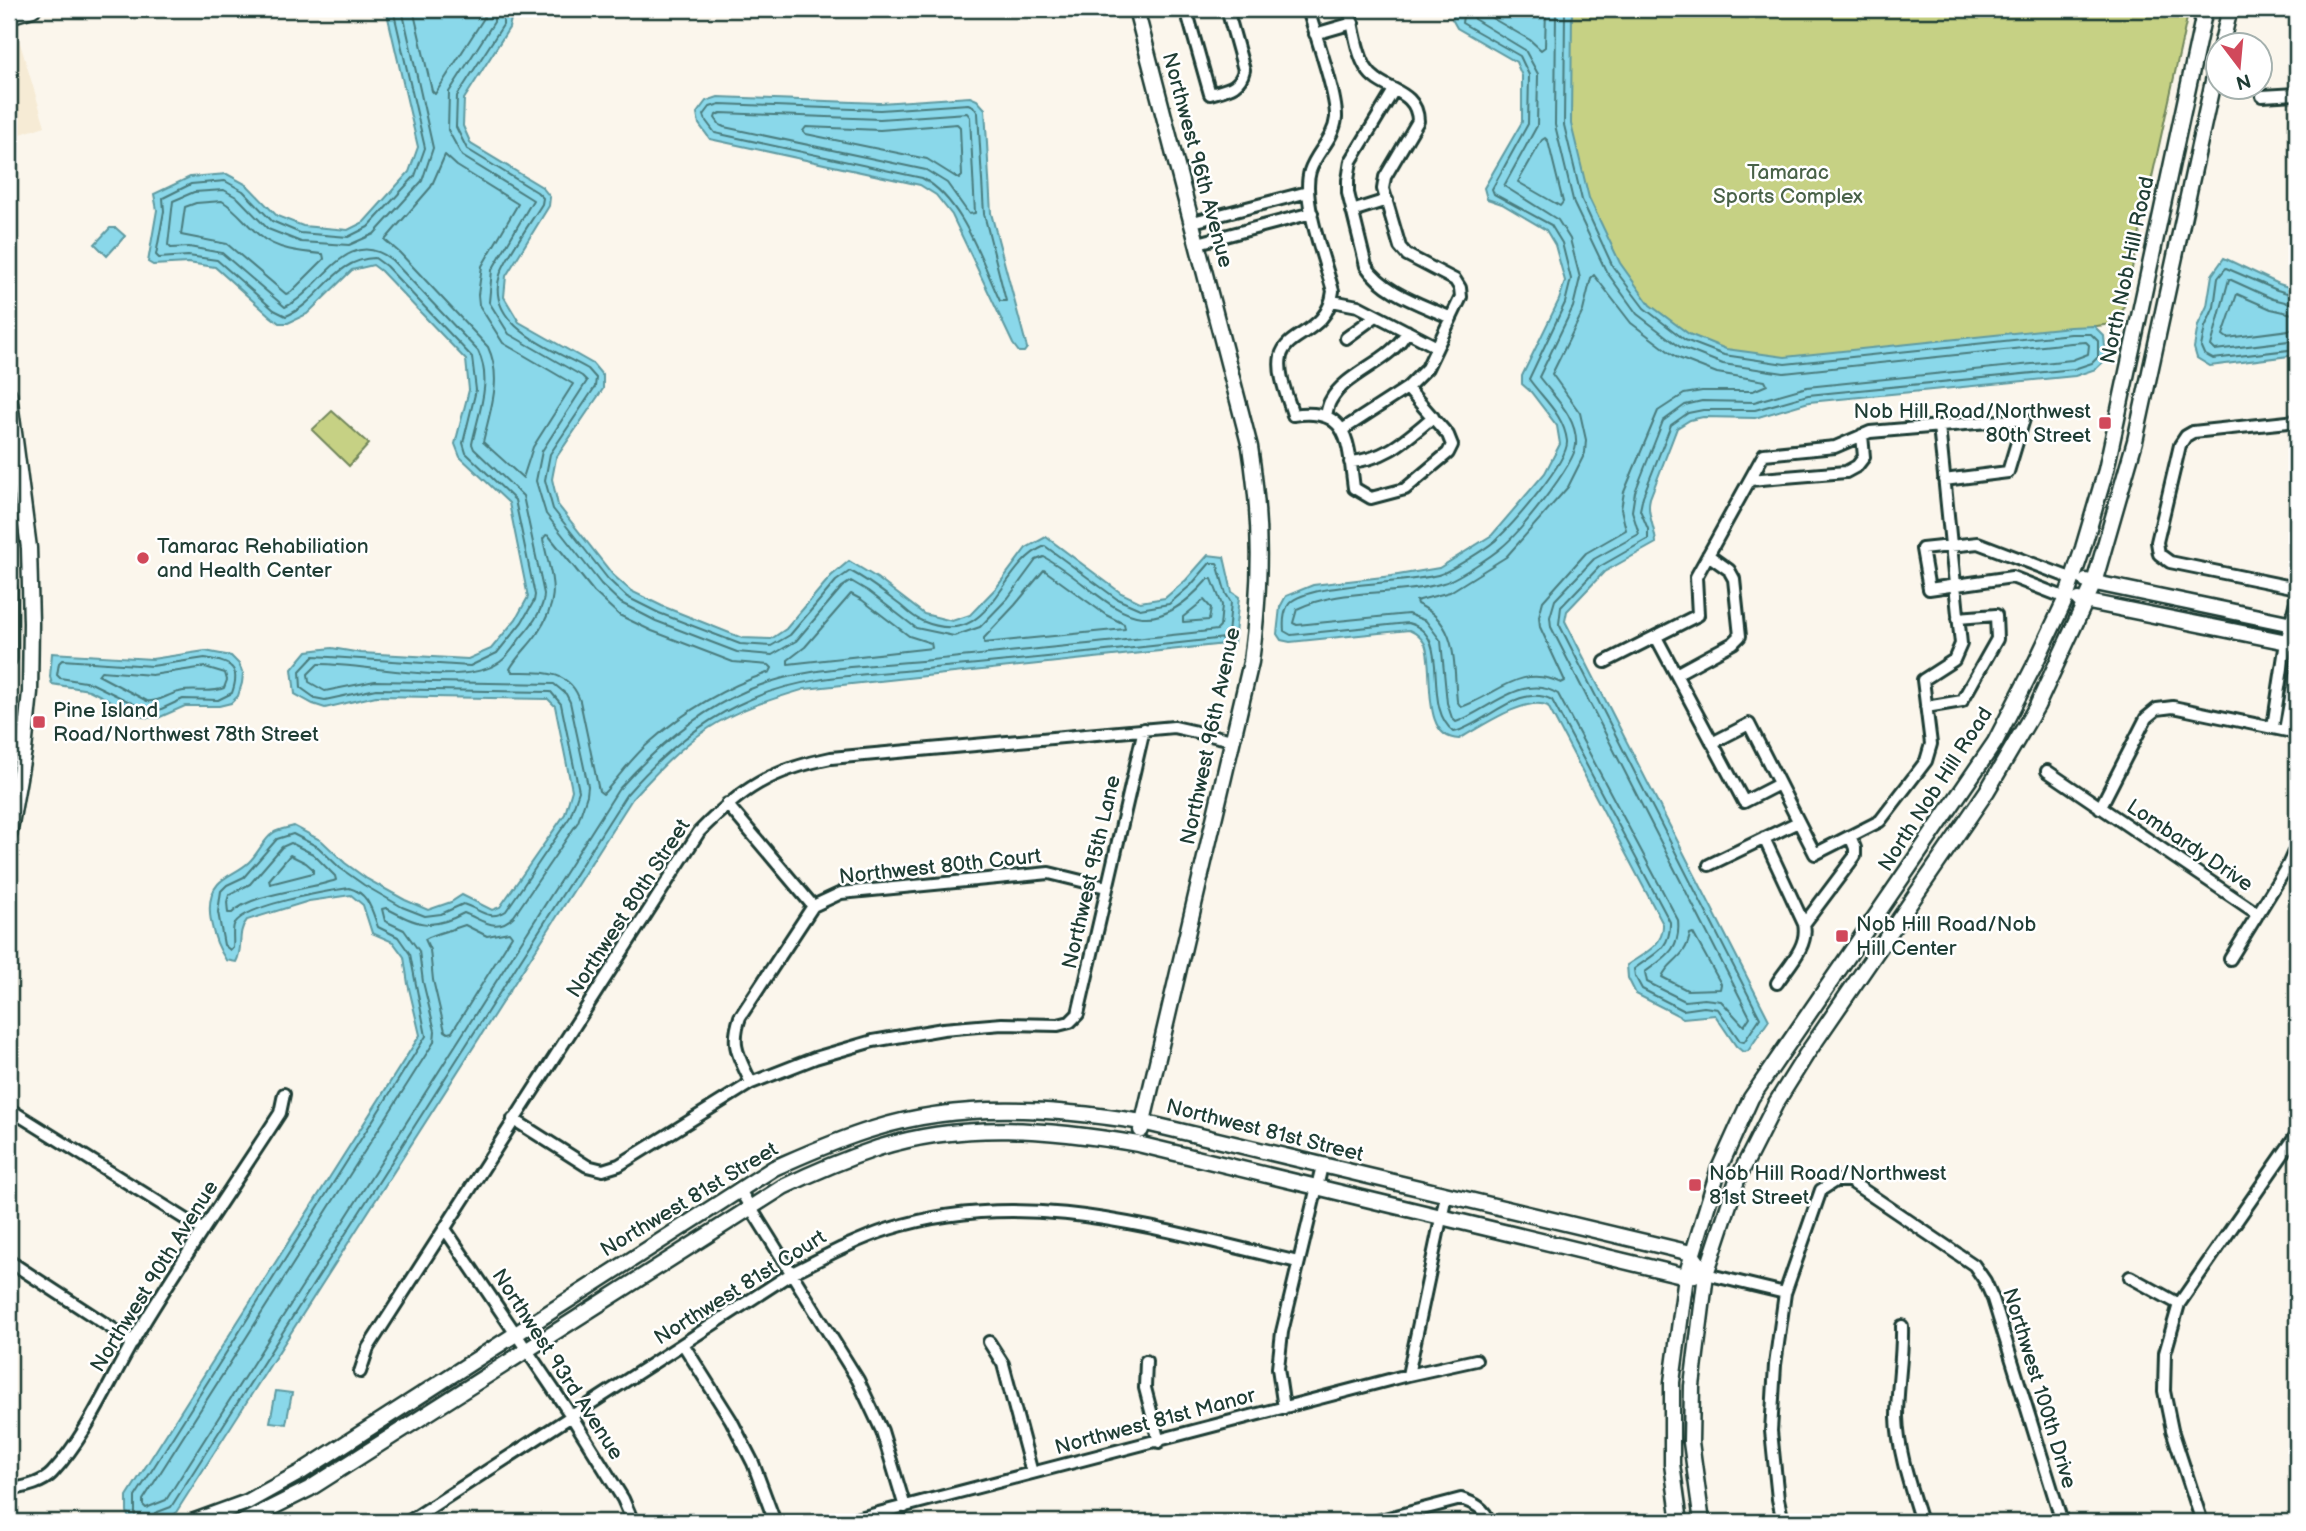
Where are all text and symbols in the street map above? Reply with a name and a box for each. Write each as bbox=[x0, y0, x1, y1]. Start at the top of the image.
north arrow bbox=[2204, 32, 2274, 102]
street label: Northwest 96th Avenue bbox=[1157, 50, 1238, 270]
text: N bbox=[2233, 68, 2253, 94]
park label: Tamarac Sports Complex bbox=[1713, 160, 1863, 209]
street label: North Nob Hill Road bbox=[2095, 174, 2160, 366]
place label: Nob Hill Road/Northwest 80th Street bbox=[1854, 399, 2092, 448]
marker: Nob Hill Road/Northwest 80th Street bbox=[2097, 415, 2113, 431]
place label: Tamarac Rehabiliation and Health Center bbox=[157, 534, 369, 583]
marker: Tamarac Rehabiliation and Health Center bbox=[135, 550, 151, 566]
street label: Northwest 96th Avenue bbox=[1175, 625, 1246, 847]
place label: Pine Island Road/Northwest 78th Street bbox=[53, 698, 319, 747]
street label: North Nob Hill Road bbox=[1873, 703, 1998, 876]
marker: Pine Island Road/Northwest 78th Street bbox=[31, 714, 47, 730]
street label: Northwest 95th Lane bbox=[1057, 773, 1126, 971]
street label: Lombardy Drive bbox=[2122, 794, 2258, 897]
street label: Northwest 80th Street bbox=[561, 814, 696, 1002]
street label: Northwest 80th Court bbox=[838, 843, 1043, 890]
place label: Nob Hill Road/Nob Hill Center bbox=[1856, 912, 2037, 961]
marker: Nob Hill Road/Nob Hill Center bbox=[1834, 928, 1850, 944]
street label: Northwest 81st Street bbox=[1164, 1094, 1367, 1167]
street label: Northwest 81st Street bbox=[596, 1136, 783, 1262]
place label: Nob Hill Road/Northwest 81st Street bbox=[1709, 1161, 1947, 1210]
street label: Northwest 90th Avenue bbox=[85, 1176, 224, 1377]
marker: Nob Hill Road/Northwest 81st Street bbox=[1687, 1177, 1703, 1193]
street label: Northwest 81st Court bbox=[650, 1224, 831, 1350]
street label: Northwest 93rd Avenue bbox=[486, 1264, 629, 1464]
street label: Northwest 100th Drive bbox=[1997, 1285, 2082, 1491]
street label: Northwest 81st Manor bbox=[1052, 1383, 1259, 1460]

